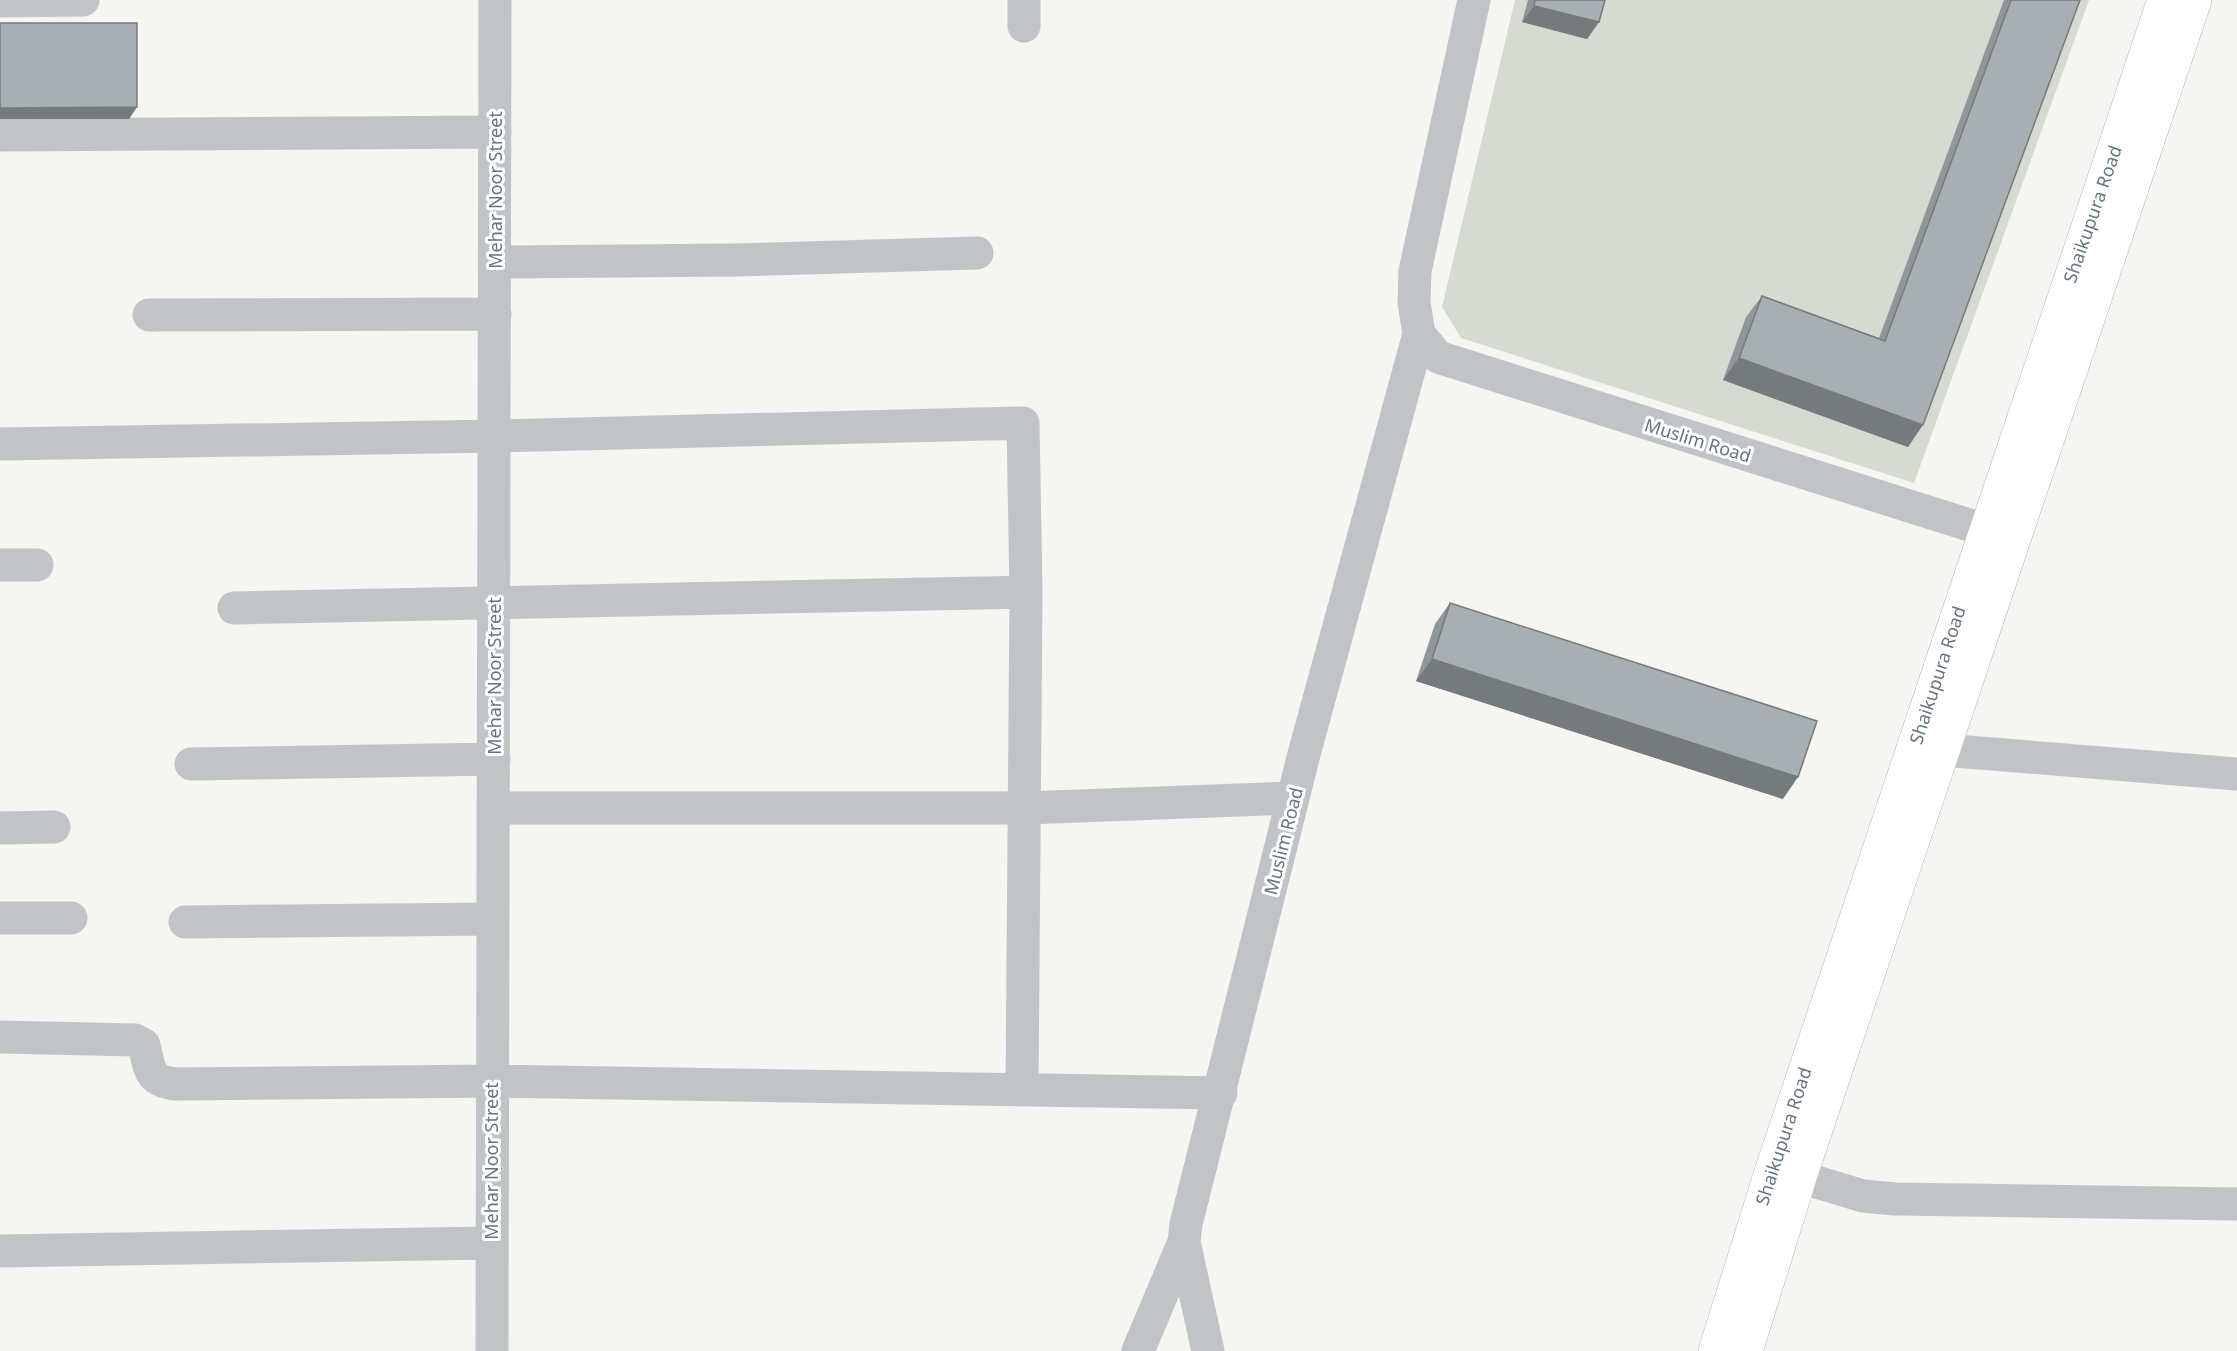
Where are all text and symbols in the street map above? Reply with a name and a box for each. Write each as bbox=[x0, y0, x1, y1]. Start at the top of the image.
street label: Mehar Noor Street bbox=[483, 111, 507, 269]
street label: Shaikupura Road bbox=[2057, 142, 2127, 286]
street label: Muslim Road bbox=[1642, 412, 1754, 468]
street label: Mehar Noor Street bbox=[482, 597, 506, 755]
street label: Shaikupura Road bbox=[1903, 603, 1971, 747]
street label: Muslim Road bbox=[1258, 785, 1308, 897]
street label: Shaikupura Road bbox=[1749, 1064, 1817, 1208]
street label: Mehar Noor Street bbox=[479, 1082, 503, 1240]

